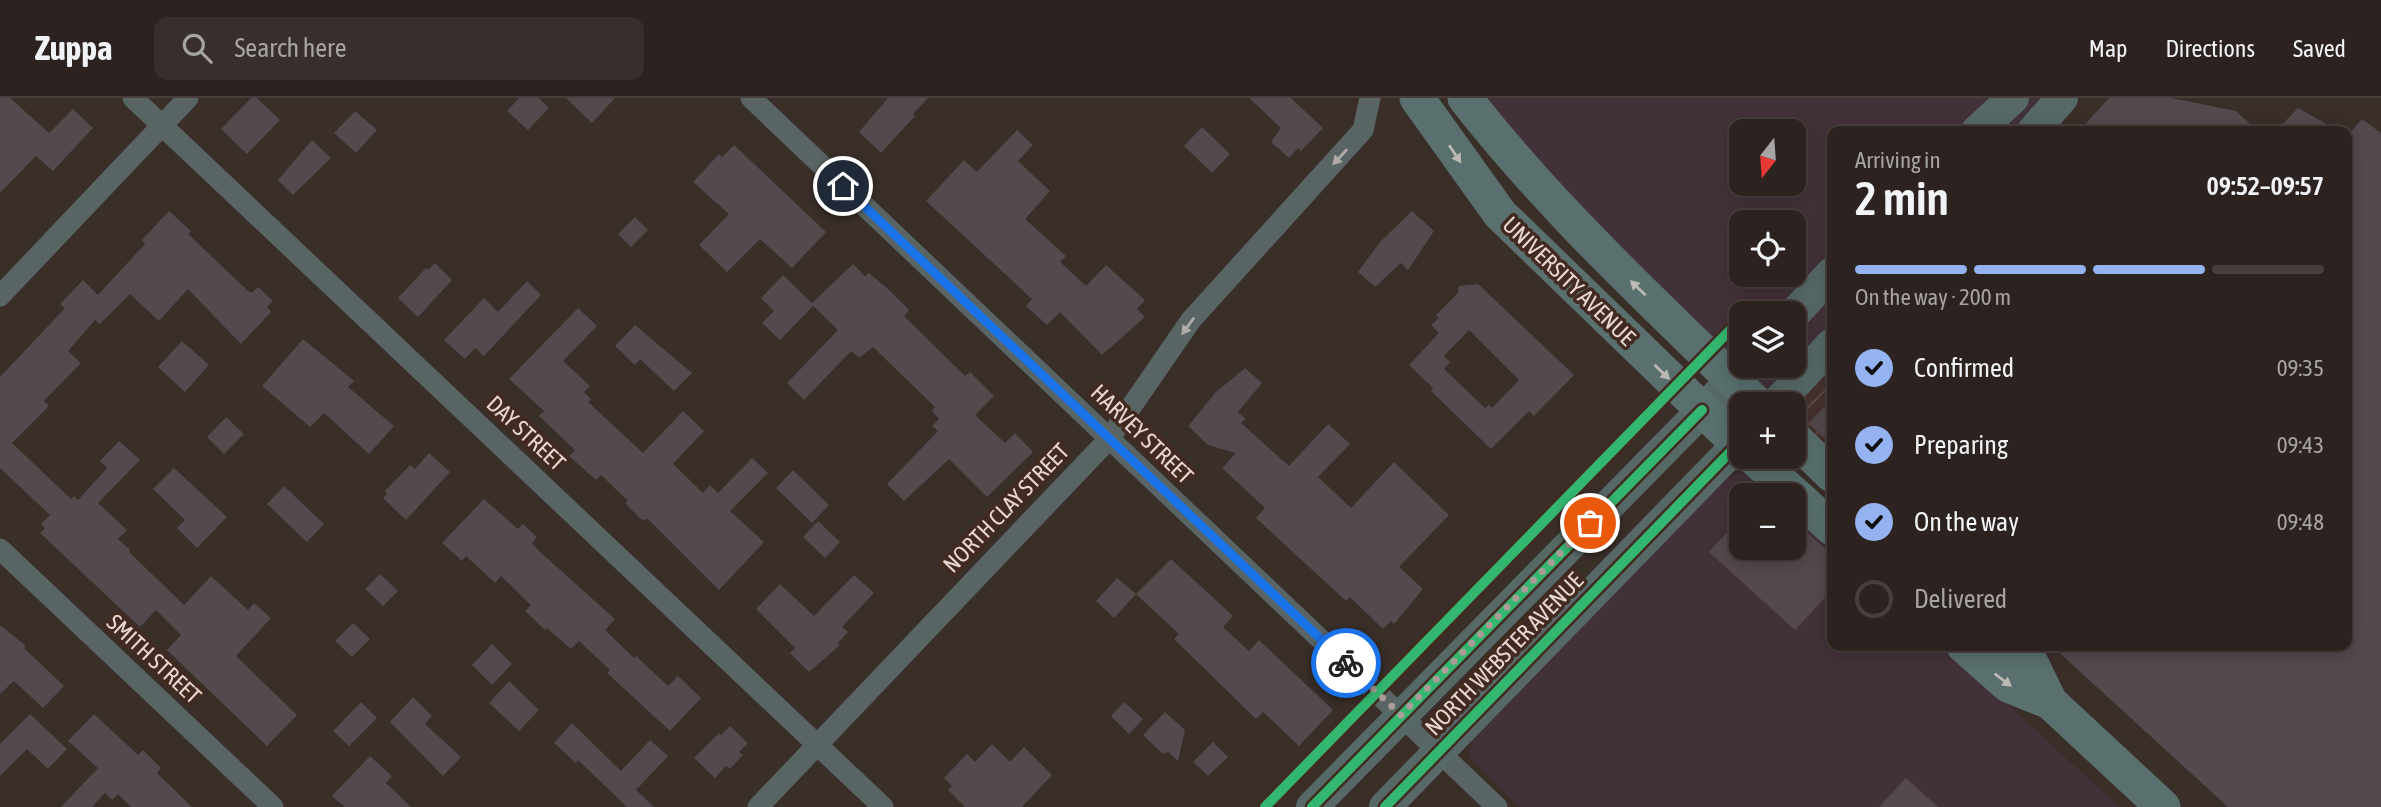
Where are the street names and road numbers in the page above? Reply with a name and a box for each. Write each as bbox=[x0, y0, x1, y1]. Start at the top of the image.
street label: UNIVERSITY AVENUE bbox=[1498, 211, 1641, 351]
street label: HARVEY STREET bbox=[1086, 379, 1198, 489]
street label: DAY STREET bbox=[482, 390, 570, 476]
street label: NORTH CLAY STREET bbox=[938, 438, 1074, 578]
street label: NORTH WEBSTER AVENUE bbox=[1420, 567, 1588, 741]
street label: SMITH STREET bbox=[102, 609, 206, 709]

